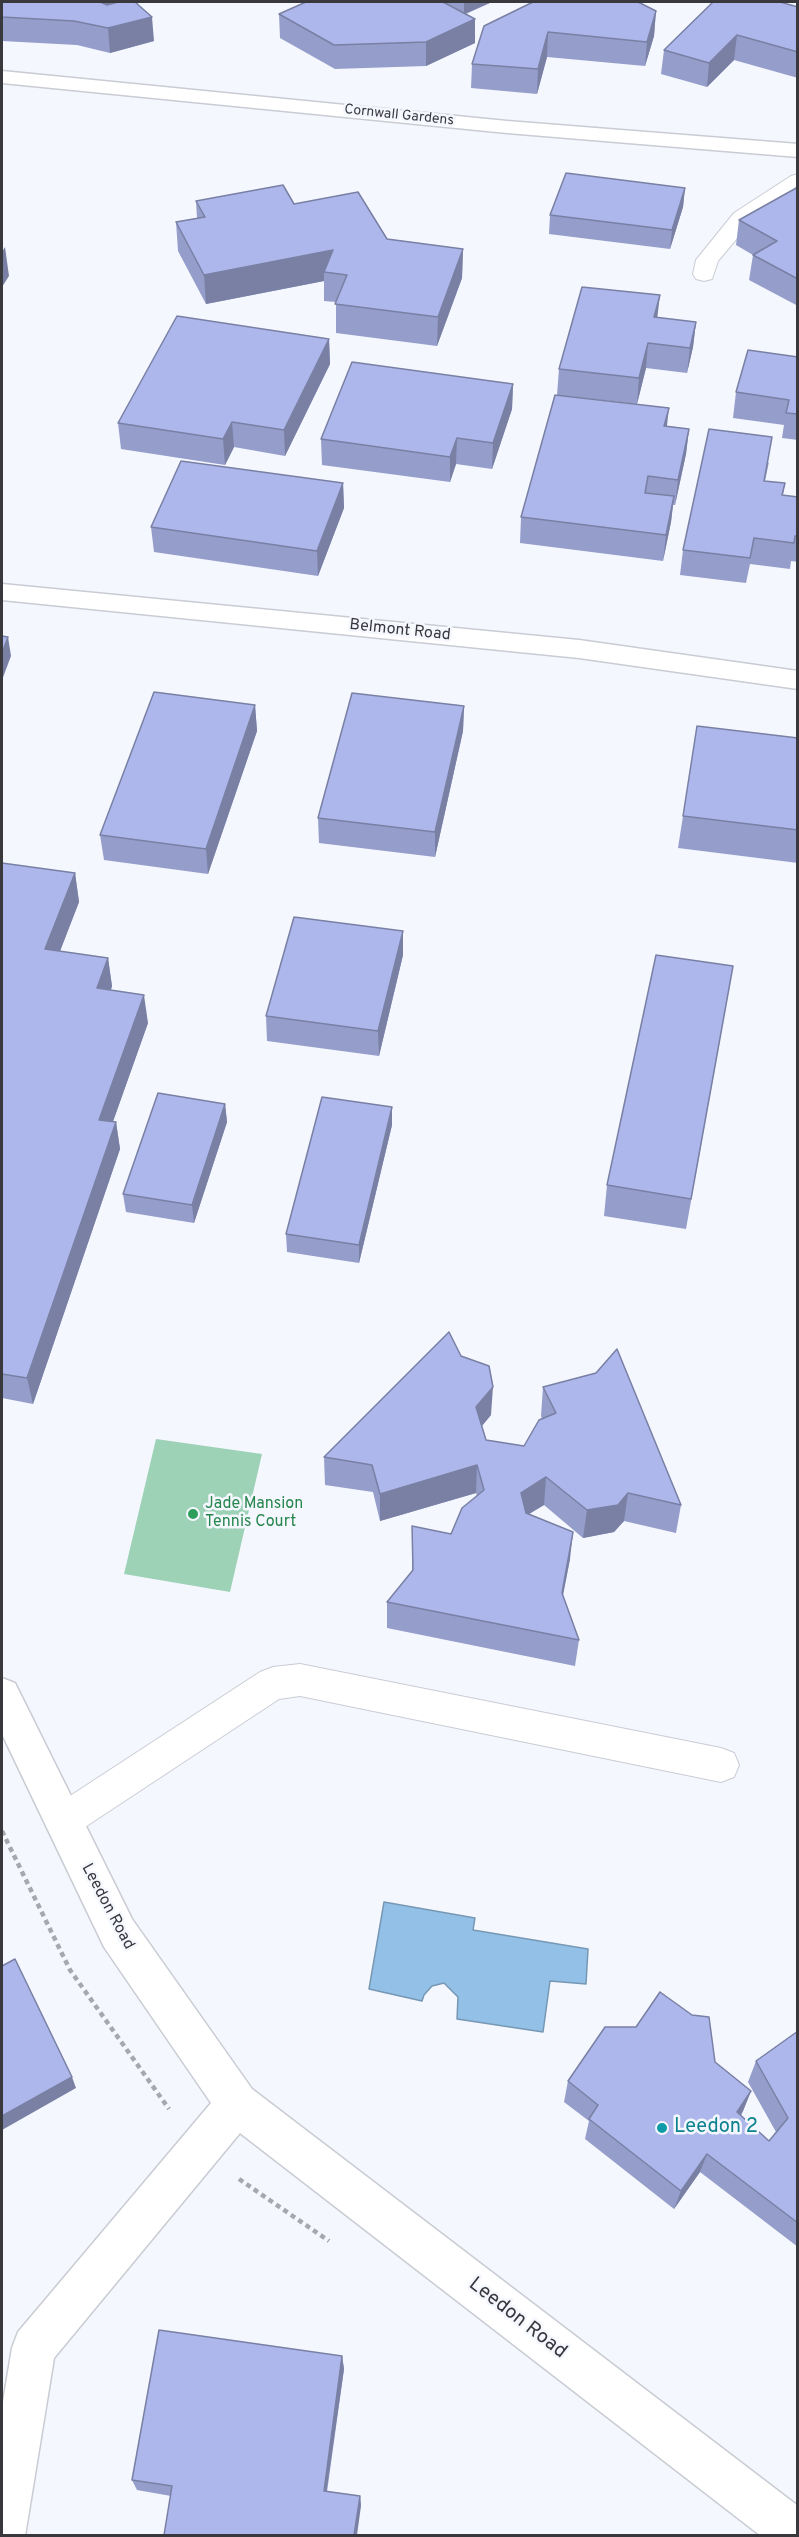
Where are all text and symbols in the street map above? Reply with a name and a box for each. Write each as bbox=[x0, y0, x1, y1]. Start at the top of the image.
street label: Cornwall Gardens bbox=[343, 102, 455, 130]
street label: Belmont Road bbox=[348, 616, 452, 646]
place label: Jade Mansion Tennis Court bbox=[205, 1495, 303, 1533]
marker: Jade Mansion Tennis Court bbox=[186, 1507, 200, 1521]
street label: Leedon Road bbox=[76, 1861, 138, 1953]
place label: Leedon 2 bbox=[674, 2116, 758, 2140]
marker: Leedon 2 bbox=[655, 2121, 669, 2135]
street label: Leedon Road bbox=[463, 2273, 571, 2365]

